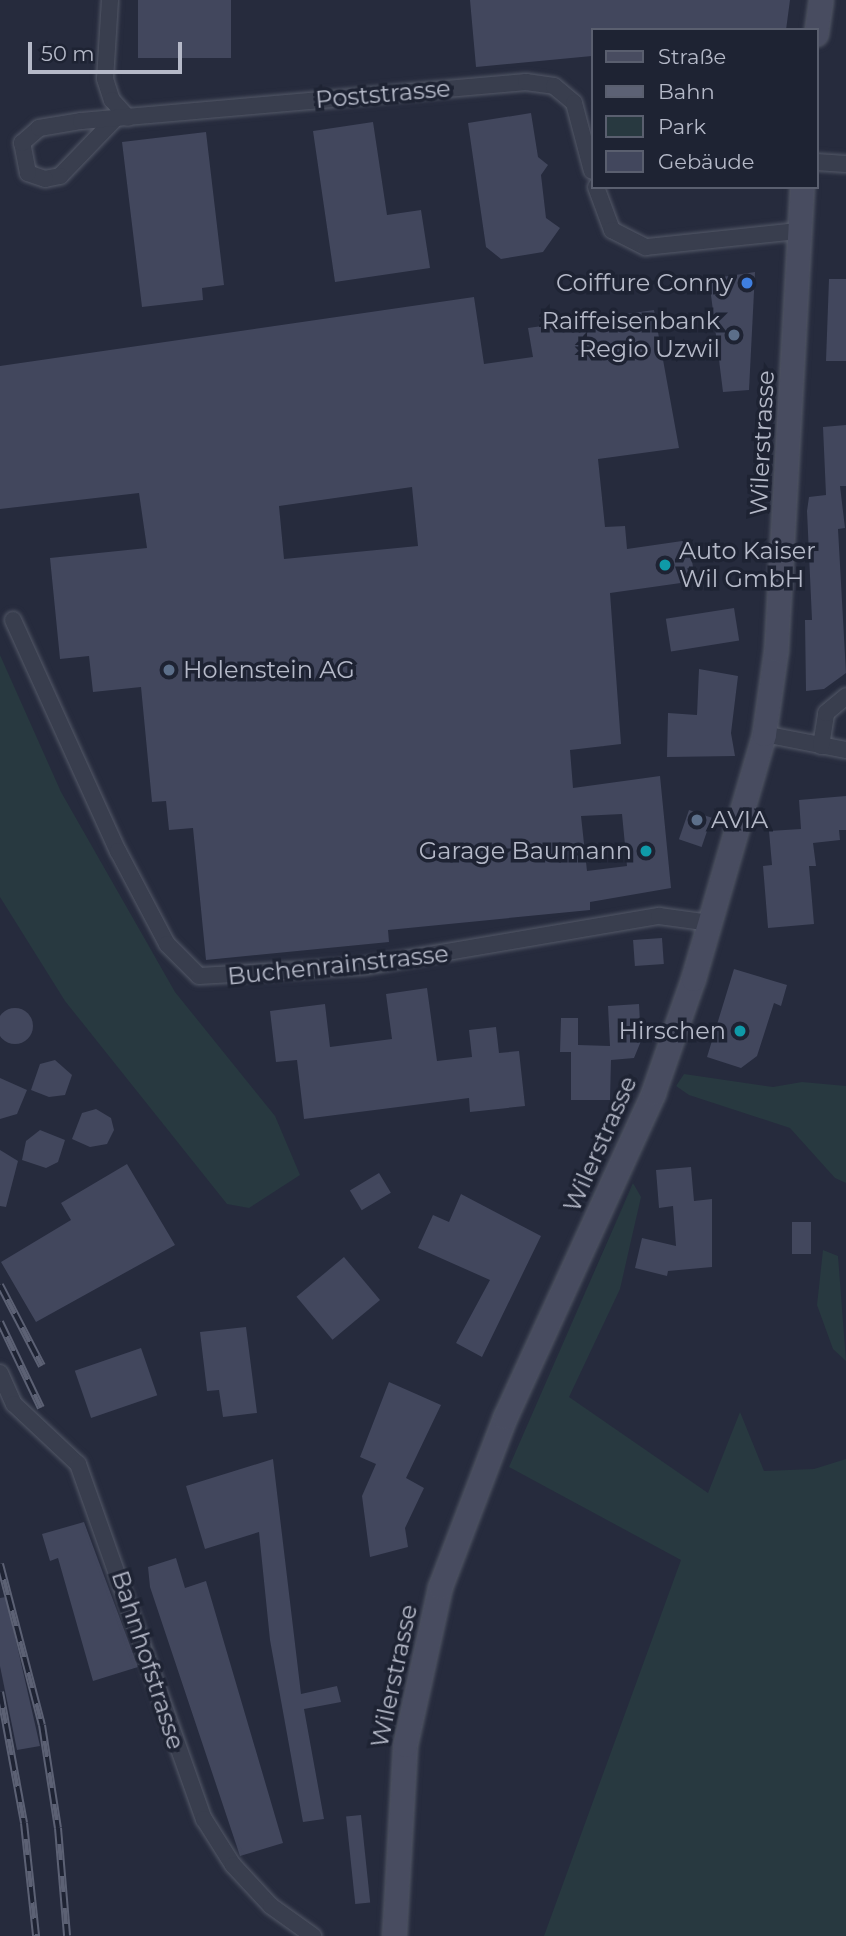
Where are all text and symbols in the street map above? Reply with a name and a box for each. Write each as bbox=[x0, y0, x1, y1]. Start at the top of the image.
scale bar bbox=[32, 28, 186, 72]
legend bbox=[590, 28, 818, 189]
text: 50 m bbox=[41, 41, 95, 66]
text: Straße bbox=[658, 44, 726, 69]
street label: Poststrasse bbox=[314, 74, 452, 114]
text: Bahn bbox=[658, 79, 715, 104]
text: Park bbox=[658, 114, 706, 139]
text: Gebäude bbox=[658, 149, 755, 174]
place label: Coiffure Conny bbox=[556, 269, 733, 297]
marker: Coiffure Conny bbox=[739, 275, 755, 291]
place label: Raiffeisenbank Regio Uzwil bbox=[542, 307, 720, 363]
marker: Raiffeisenbank Regio Uzwil bbox=[726, 327, 742, 343]
street label: Wilerstrasse bbox=[744, 370, 780, 516]
place label: Auto Kaiser Wil GmbH bbox=[679, 537, 816, 593]
marker: Auto Kaiser Wil GmbH bbox=[657, 557, 673, 573]
place label: Holenstein AG bbox=[183, 656, 355, 684]
marker: Holenstein AG bbox=[161, 662, 177, 678]
place label: AVIA bbox=[711, 806, 768, 834]
marker: AVIA bbox=[689, 812, 705, 828]
place label: Garage Baumann bbox=[419, 837, 632, 865]
marker: Garage Baumann bbox=[638, 843, 654, 859]
street label: Buchenrainstrasse bbox=[226, 939, 450, 991]
place label: Hirschen bbox=[618, 1017, 726, 1045]
marker: Hirschen bbox=[732, 1023, 748, 1039]
street label: Wilerstrasse bbox=[557, 1072, 643, 1216]
street label: Bahnhofstrasse bbox=[106, 1567, 190, 1753]
street label: Wilerstrasse bbox=[365, 1602, 423, 1750]

